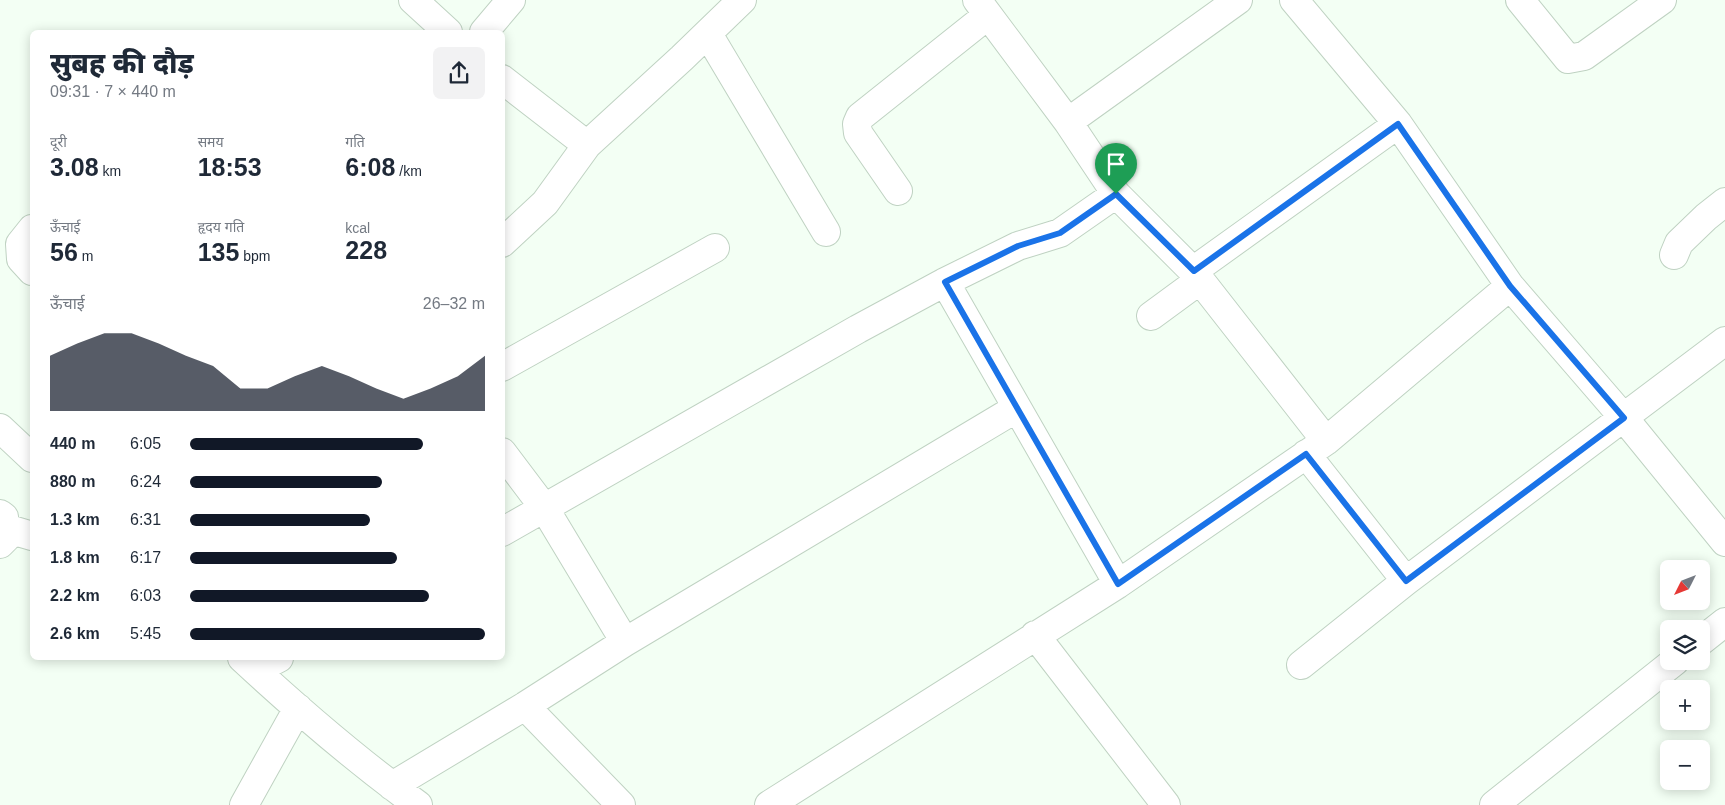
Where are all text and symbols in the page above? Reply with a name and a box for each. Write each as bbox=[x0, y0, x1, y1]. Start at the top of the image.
button: share bbox=[433, 47, 485, 99]
text: सुबह की दौड़ bbox=[50, 48, 194, 79]
text: 09:31 · 7 × 440 m bbox=[50, 83, 176, 100]
text: दूरी bbox=[50, 134, 67, 150]
text: समय bbox=[198, 134, 224, 150]
text: गति bbox=[345, 134, 365, 150]
pin bbox=[1095, 143, 1137, 194]
icon: arrive bbox=[1102, 150, 1130, 178]
text: 3.08 bbox=[50, 153, 99, 181]
text: 18:53 bbox=[198, 153, 262, 181]
text: 6:08 bbox=[345, 153, 395, 181]
text: km bbox=[99, 163, 121, 179]
text: /km bbox=[395, 163, 422, 179]
text: ऊँचाई bbox=[50, 219, 80, 235]
text: हृदय गति bbox=[198, 219, 244, 235]
text: kcal bbox=[345, 220, 370, 236]
text: 228 bbox=[345, 236, 387, 264]
text: 56 bbox=[50, 238, 78, 266]
text: 135 bbox=[198, 238, 239, 266]
text: m bbox=[78, 248, 93, 264]
text: bpm bbox=[239, 248, 271, 264]
text: ऊँचाई bbox=[50, 295, 85, 312]
text: 26–32 m bbox=[423, 295, 485, 312]
text: 440 m bbox=[50, 435, 95, 452]
text: 6:05 bbox=[130, 435, 161, 452]
text: 880 m bbox=[50, 473, 95, 490]
text: 6:24 bbox=[130, 473, 161, 490]
text: 1.3 km bbox=[50, 511, 100, 528]
text: 6:31 bbox=[130, 511, 161, 528]
text: 1.8 km bbox=[50, 549, 100, 566]
text: 6:17 bbox=[130, 549, 161, 566]
north arrow bbox=[1660, 560, 1710, 610]
map controls bbox=[1660, 560, 1710, 790]
text: 2.2 km bbox=[50, 587, 100, 604]
text: 6:03 bbox=[130, 587, 161, 604]
button: layers bbox=[1660, 620, 1710, 670]
text: 2.6 km bbox=[50, 625, 100, 642]
text: 5:45 bbox=[130, 625, 161, 642]
button: + bbox=[1660, 680, 1710, 730]
button: − bbox=[1660, 740, 1710, 790]

